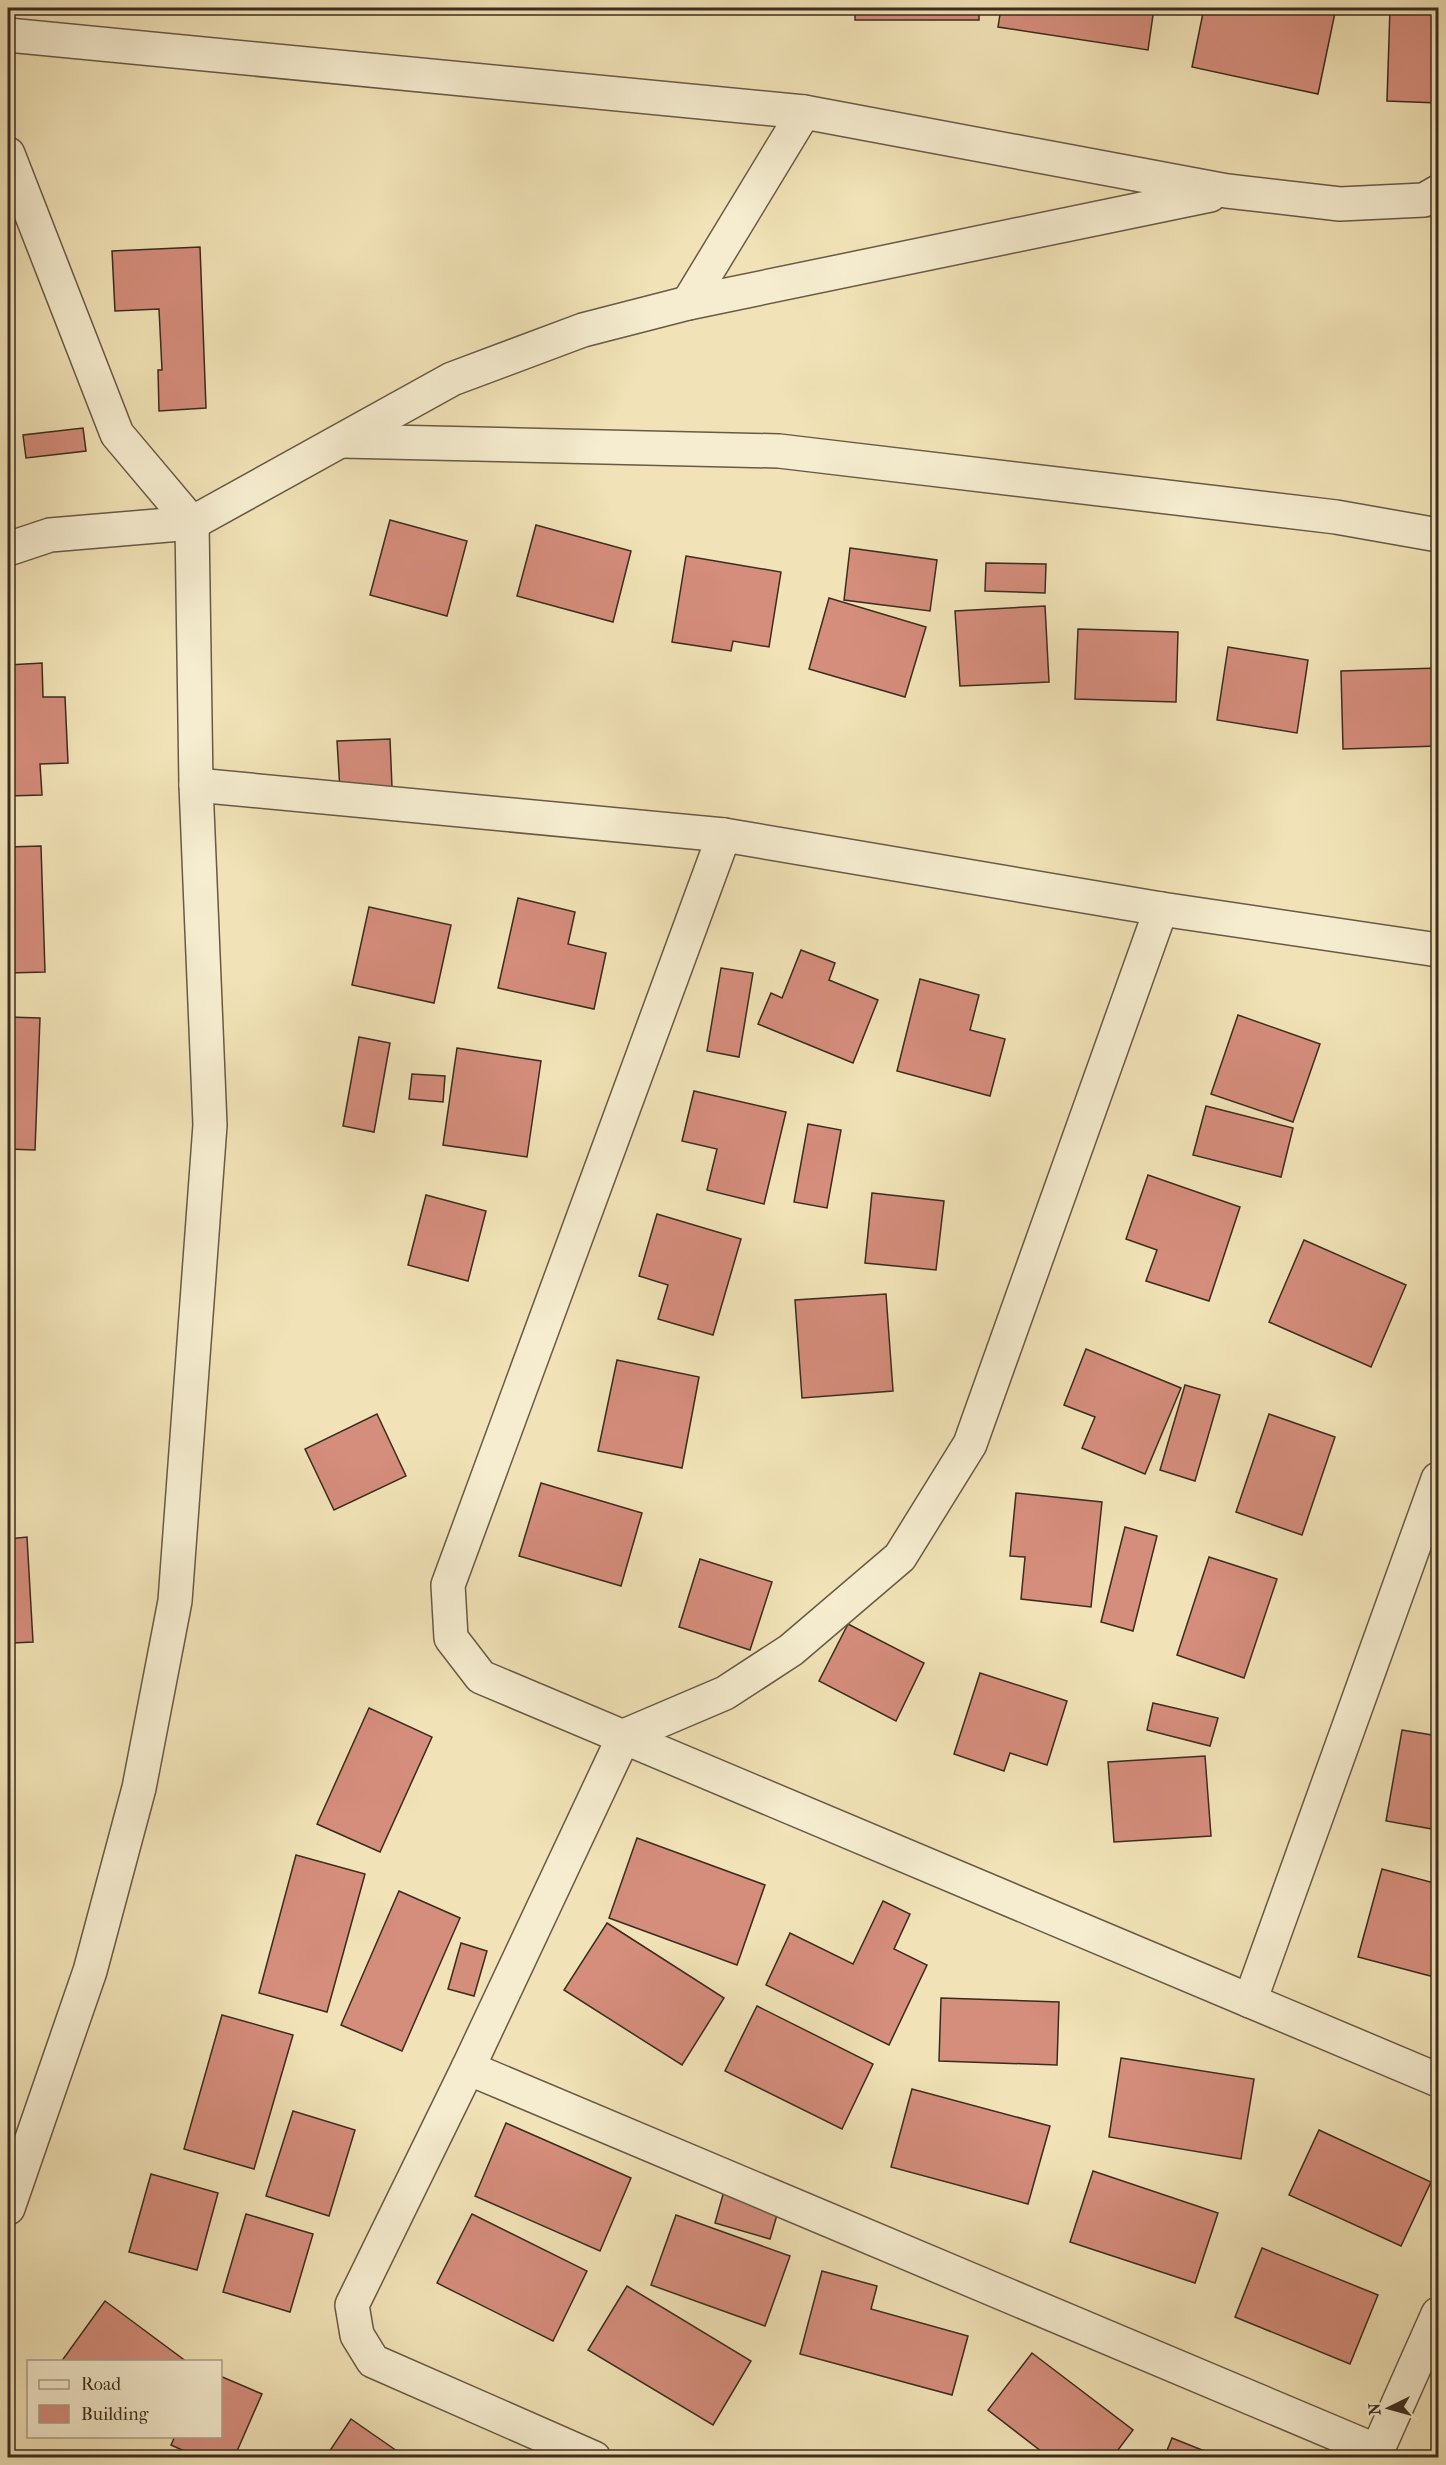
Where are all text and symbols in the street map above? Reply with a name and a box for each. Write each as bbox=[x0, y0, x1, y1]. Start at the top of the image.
legend bbox=[27, 2360, 222, 2438]
text: Road bbox=[81, 2374, 121, 2395]
north arrow bbox=[1359, 2378, 1419, 2438]
text: N bbox=[1364, 2402, 1385, 2416]
text: Building bbox=[81, 2404, 149, 2425]

